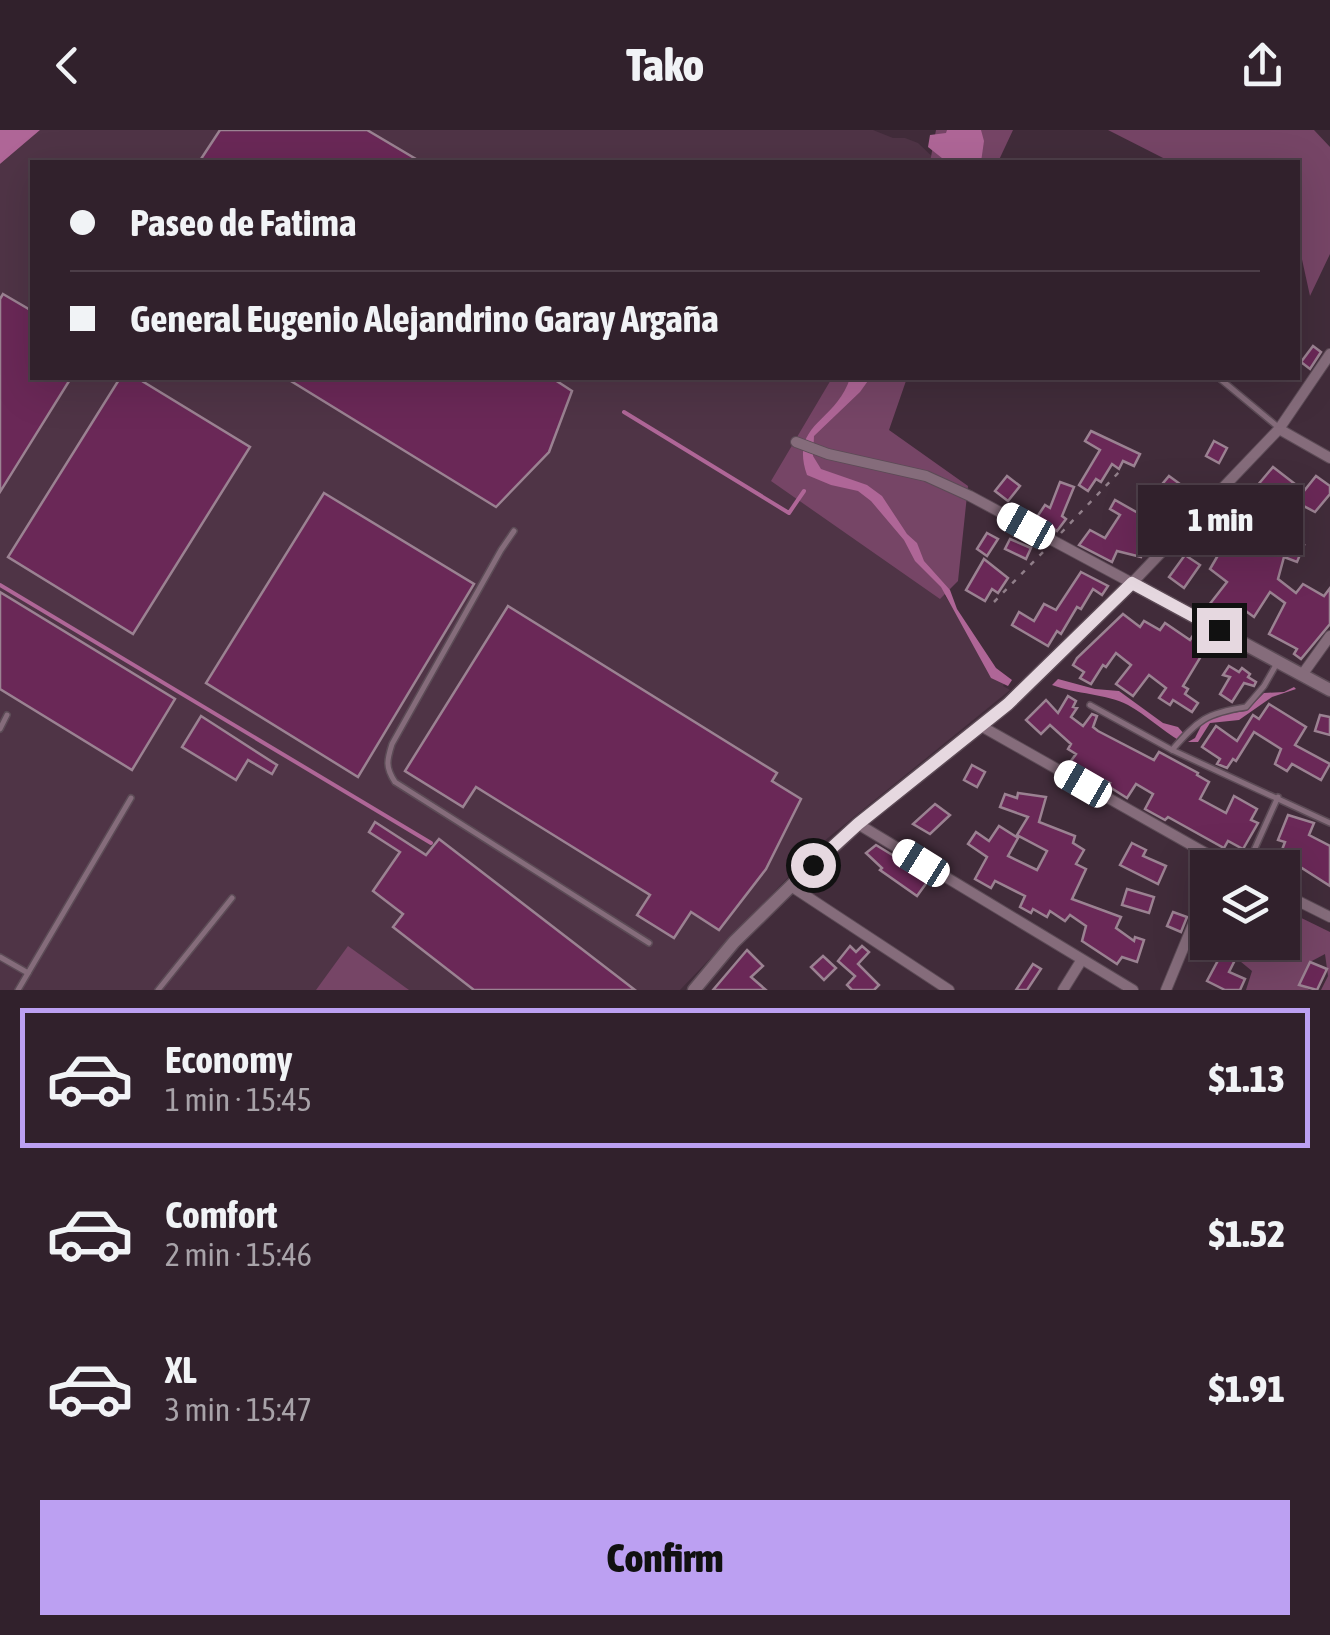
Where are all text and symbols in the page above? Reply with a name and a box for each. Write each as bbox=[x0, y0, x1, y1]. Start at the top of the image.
icon: back bbox=[40, 38, 95, 93]
icon: share bbox=[1235, 38, 1290, 93]
text: Tako bbox=[626, 39, 704, 91]
text: Paseo de Fatima bbox=[130, 201, 356, 244]
text: General Eugenio Alejandrino Garay Argaña bbox=[130, 297, 719, 340]
callout: 1 min bbox=[1136, 485, 1302, 555]
car bbox=[992, 498, 1060, 554]
text: 1 min bbox=[1188, 501, 1253, 538]
route end bbox=[1197, 608, 1242, 653]
car bbox=[1050, 756, 1116, 812]
car bbox=[888, 834, 954, 892]
route start bbox=[791, 843, 836, 888]
map controls bbox=[1190, 850, 1300, 960]
button: layers bbox=[1190, 850, 1300, 960]
icon: car bbox=[45, 1033, 135, 1123]
text: Economy bbox=[165, 1038, 292, 1081]
text: $1.13 bbox=[1209, 1057, 1285, 1100]
text: 1 min · 15:45 bbox=[165, 1081, 312, 1118]
icon: car bbox=[45, 1188, 135, 1278]
text: Comfort bbox=[165, 1193, 277, 1236]
text: $1.52 bbox=[1209, 1212, 1285, 1255]
text: 2 min · 15:46 bbox=[165, 1236, 312, 1273]
icon: car bbox=[45, 1343, 135, 1433]
text: XL bbox=[165, 1348, 197, 1391]
text: $1.91 bbox=[1209, 1367, 1285, 1410]
text: 3 min · 15:47 bbox=[165, 1391, 312, 1428]
button: Confirm bbox=[40, 1500, 1290, 1615]

